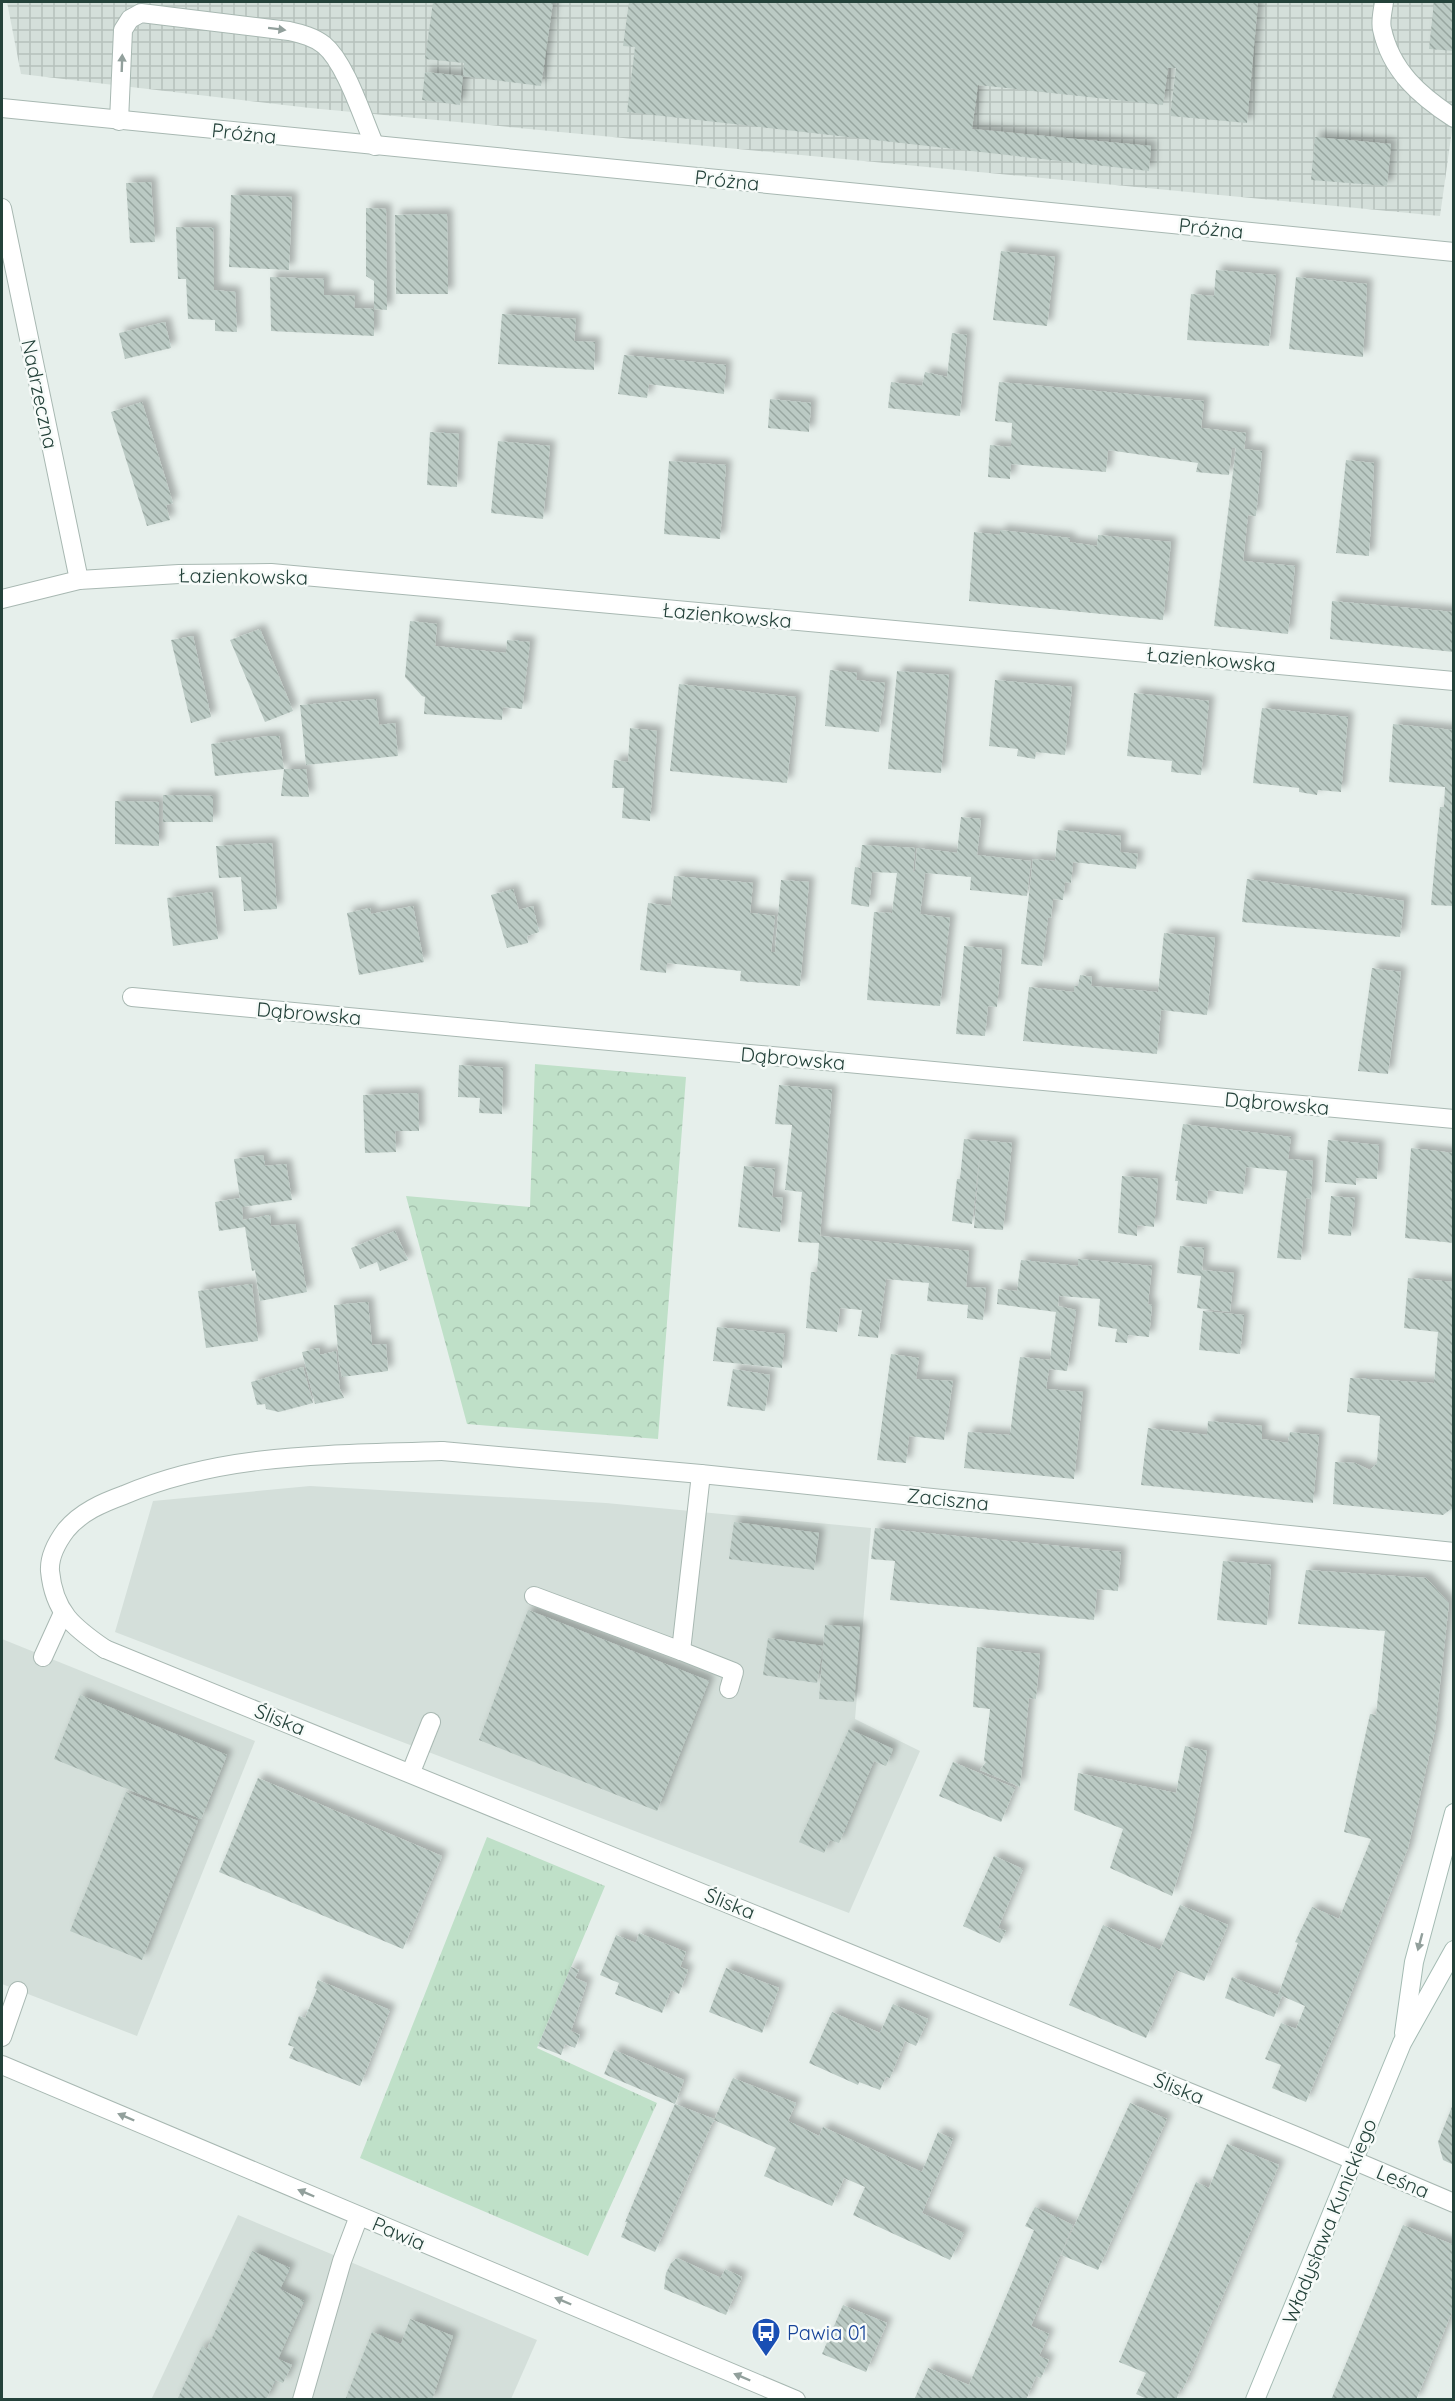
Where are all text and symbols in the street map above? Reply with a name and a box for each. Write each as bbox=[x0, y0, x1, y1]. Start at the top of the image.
one-way arrow bbox=[267, 25, 286, 34]
one-way arrow bbox=[117, 53, 126, 72]
street label: Próżna bbox=[210, 117, 278, 149]
street label: Próżna bbox=[693, 164, 761, 196]
street label: Próżna bbox=[1177, 212, 1245, 244]
street label: Nadrzeczna bbox=[16, 337, 64, 451]
street label: Łazienkowska bbox=[178, 562, 308, 590]
street label: Łazienkowska bbox=[661, 597, 793, 633]
street label: Łazienkowska bbox=[1145, 641, 1277, 677]
street label: Dąbrowska bbox=[256, 996, 362, 1030]
street label: Dąbrowska bbox=[740, 1041, 846, 1075]
street label: Dąbrowska bbox=[1224, 1086, 1330, 1120]
street label: Zaciszna bbox=[906, 1482, 990, 1516]
street label: Śliska bbox=[251, 1698, 309, 1740]
street label: Śliska bbox=[701, 1882, 759, 1924]
one-way arrow bbox=[1414, 1933, 1424, 1951]
street label: Śliska bbox=[1150, 2067, 1208, 2109]
one-way arrow bbox=[117, 2112, 135, 2121]
street label: Władysława Kunickiego bbox=[1276, 2115, 1382, 2327]
street label: Leśna bbox=[1373, 2159, 1433, 2203]
one-way arrow bbox=[296, 2188, 314, 2198]
street label: Pawia bbox=[369, 2211, 429, 2255]
one-way arrow bbox=[553, 2296, 571, 2306]
bus stop icon: Pawia 01 bbox=[750, 2316, 782, 2358]
place label: Pawia 01 bbox=[787, 2320, 867, 2345]
one-way arrow bbox=[733, 2372, 751, 2382]

